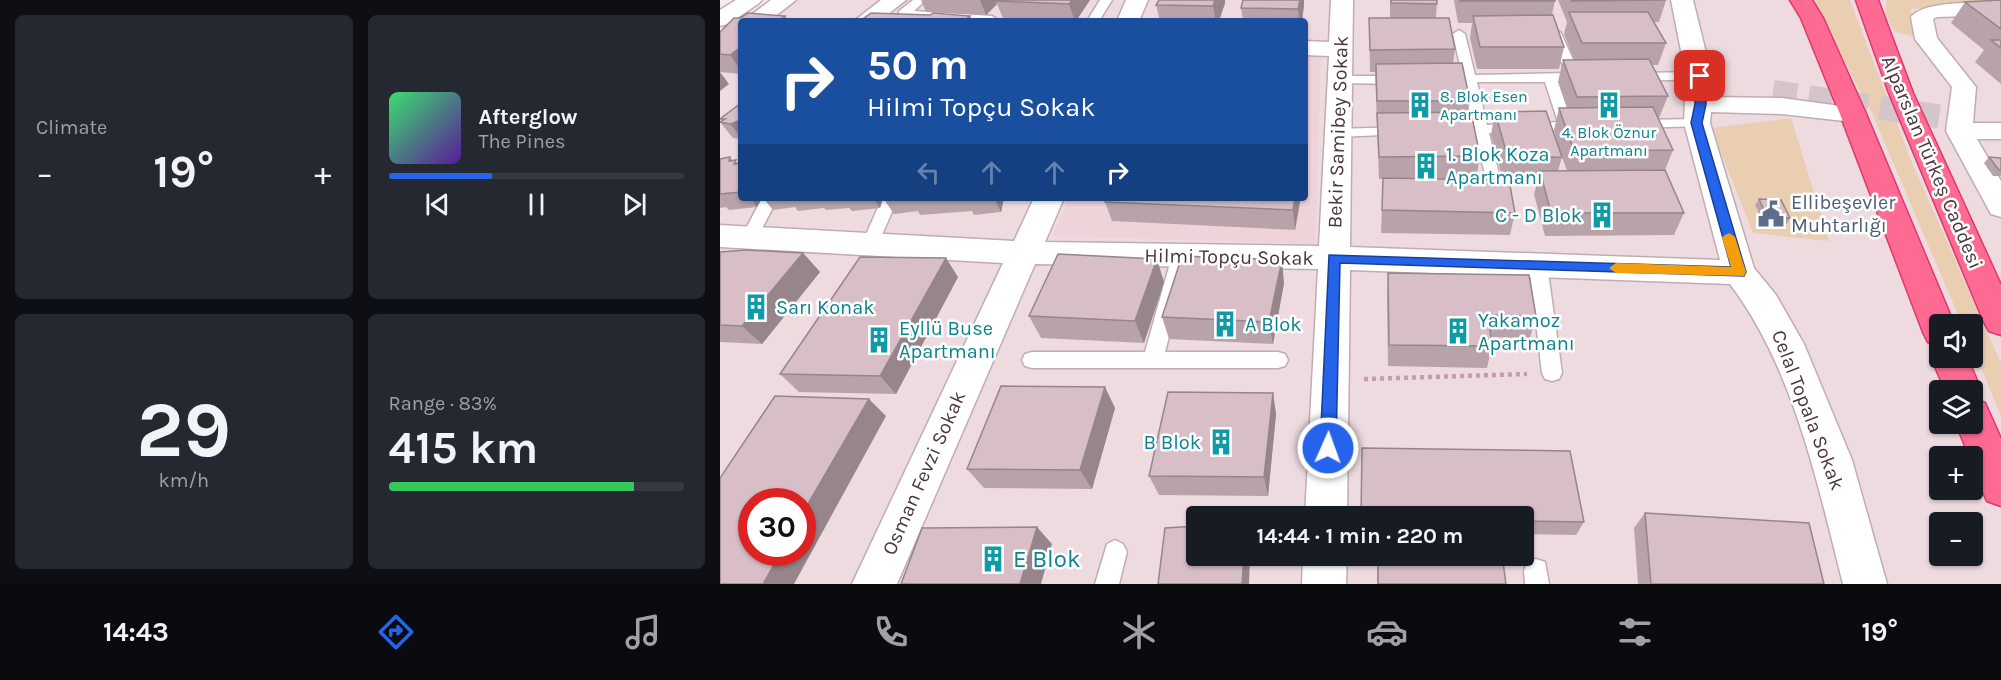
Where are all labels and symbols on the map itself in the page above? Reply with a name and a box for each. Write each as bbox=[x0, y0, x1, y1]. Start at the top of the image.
street label: Bekir Samibey Sokak bbox=[1323, 35, 1353, 229]
pin bbox=[1674, 50, 1725, 101]
street label: Alparslan Türkeş Caddesi bbox=[1877, 52, 1987, 272]
place label: 8. Blok Esen Apartmanı bbox=[1440, 87, 1528, 124]
building icon: 8. Blok Esen Apartmanı bbox=[1405, 90, 1435, 120]
building icon: 4. Blok Öznur Apartmanı bbox=[1594, 90, 1624, 120]
place label: 4. Blok Öznur Apartmanı bbox=[1562, 123, 1657, 160]
place label: 1. Blok Koza Apartmanı bbox=[1446, 143, 1550, 189]
building icon: 1. Blok Koza Apartmanı bbox=[1411, 151, 1441, 181]
place label: Ellibeşevler Muhtarlığı bbox=[1791, 191, 1896, 237]
public building icon: Ellibeşevler Muhtarlığı bbox=[1756, 199, 1786, 229]
building icon: C - D Blok bbox=[1587, 200, 1617, 230]
place label: C - D Blok bbox=[1495, 204, 1582, 227]
street label: Hilmi Topçu Sokak bbox=[1144, 244, 1314, 270]
building icon: Sarı Konak bbox=[741, 292, 771, 322]
place label: Sarı Konak bbox=[776, 296, 874, 319]
building icon: A Blok bbox=[1210, 309, 1240, 339]
place label: Yakamoz Apartmanı bbox=[1478, 309, 1575, 355]
place label: A Blok bbox=[1245, 313, 1301, 336]
building icon: Yakamoz Apartmanı bbox=[1443, 316, 1473, 346]
place label: Eyllü Buse Apartmanı bbox=[899, 317, 996, 363]
building icon: Eyllü Buse Apartmanı bbox=[864, 325, 894, 355]
street label: Celal Topala Sokak bbox=[1767, 327, 1849, 493]
street label: Osman Fevzi Sokak bbox=[878, 387, 970, 559]
position arrow bbox=[1296, 416, 1360, 480]
building icon: B Blok bbox=[1206, 427, 1236, 457]
place label: B Blok bbox=[1144, 431, 1201, 454]
speed limit sign: 30 bbox=[738, 488, 816, 566]
building icon: E Blok bbox=[978, 544, 1008, 574]
place label: E Blok bbox=[1013, 545, 1080, 573]

